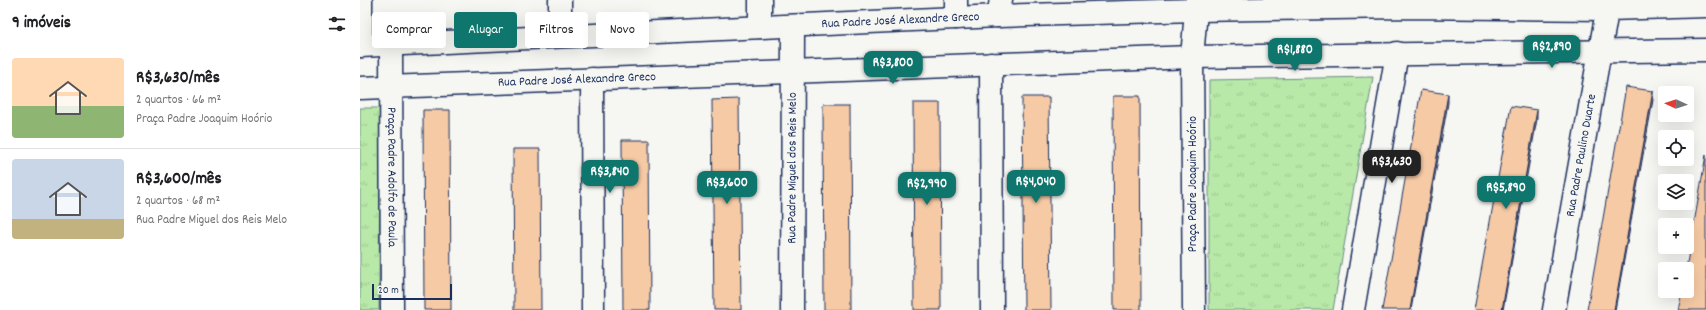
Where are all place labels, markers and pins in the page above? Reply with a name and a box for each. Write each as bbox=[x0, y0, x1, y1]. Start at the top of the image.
pin: R$2,890 bbox=[1515, 35, 1589, 69]
pin: R$1,880 bbox=[1258, 38, 1332, 72]
pin: R$3,800 bbox=[856, 51, 930, 85]
pin: R$3,630 bbox=[1355, 150, 1429, 184]
pin: R$3,840 bbox=[573, 160, 647, 194]
pin: R$4,040 bbox=[999, 170, 1073, 204]
pin: R$3,600 bbox=[690, 171, 764, 205]
pin: R$2,990 bbox=[890, 172, 964, 206]
pin: R$5,890 bbox=[1469, 176, 1543, 210]

